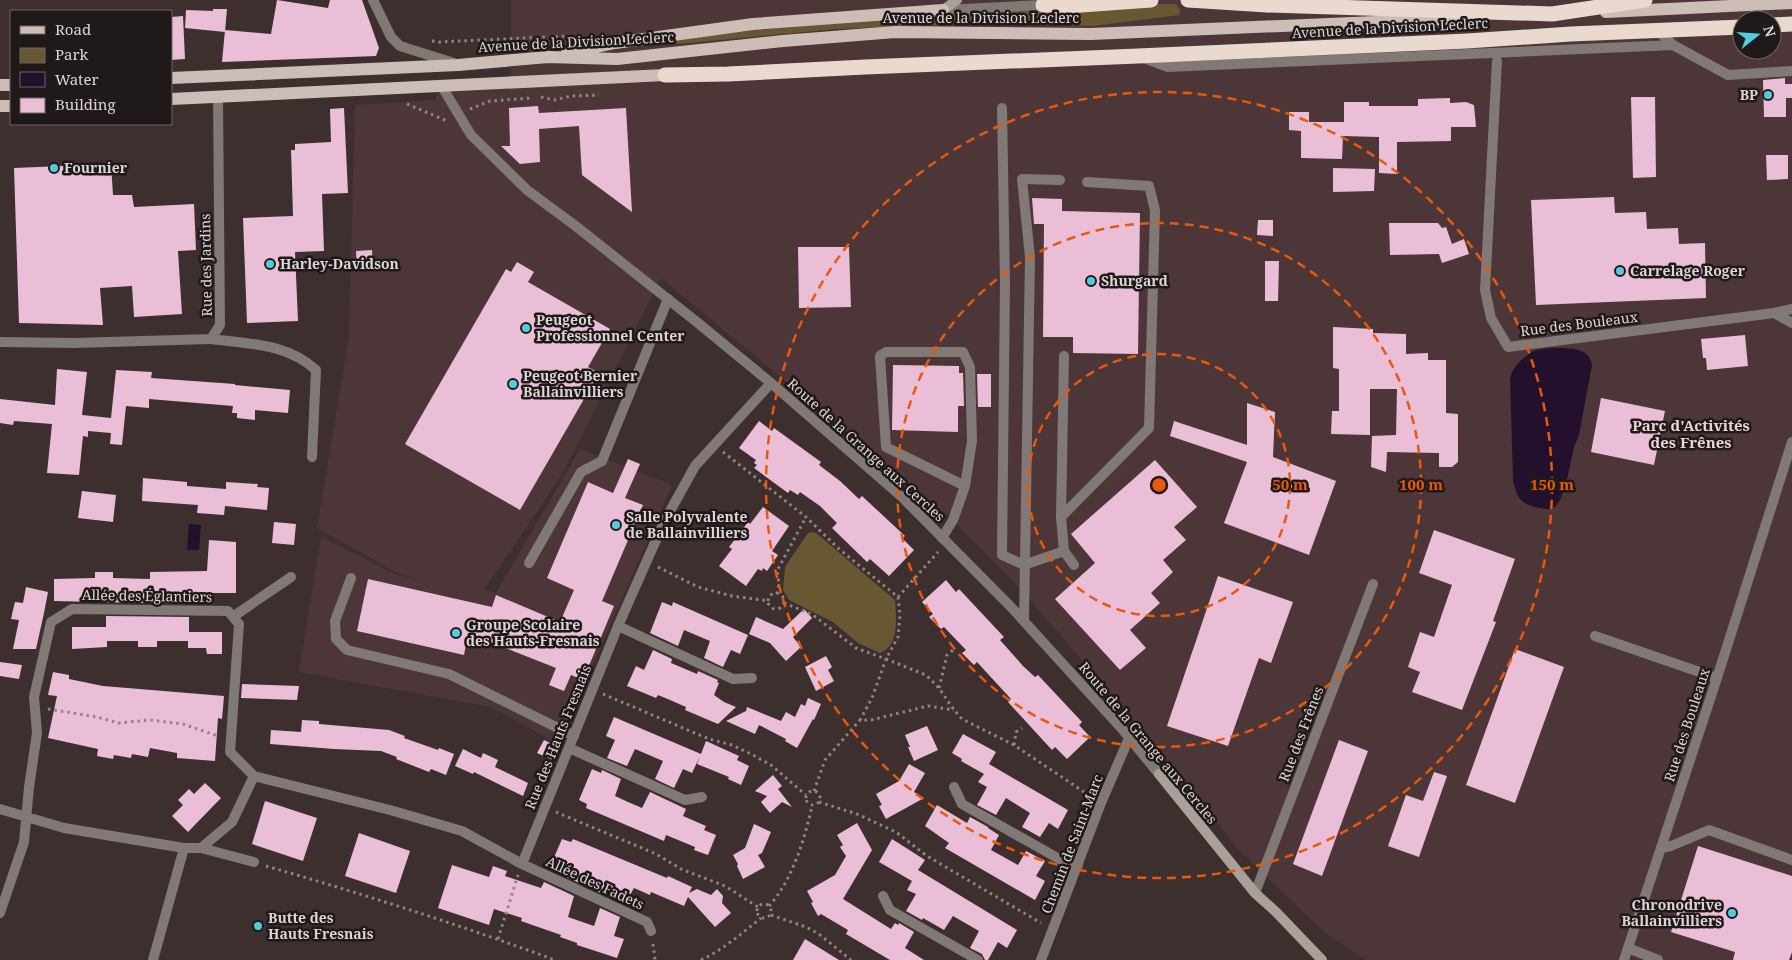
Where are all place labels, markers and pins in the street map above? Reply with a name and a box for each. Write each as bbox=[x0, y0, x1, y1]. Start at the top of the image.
place label: BP bbox=[1740, 85, 1758, 104]
marker: BP bbox=[1762, 89, 1774, 101]
place label: Fournier bbox=[64, 158, 128, 177]
marker: Fournier bbox=[48, 162, 60, 174]
place label: Harley-Davidson bbox=[280, 254, 399, 273]
marker: Harley-Davidson bbox=[264, 258, 276, 270]
place label: Carrelage Roger bbox=[1630, 261, 1746, 280]
marker: Carrelage Roger bbox=[1614, 265, 1626, 277]
place label: Shurgard bbox=[1101, 271, 1168, 290]
marker: Shurgard bbox=[1085, 275, 1097, 287]
place label: Peugeot Professionnel Center bbox=[536, 310, 685, 345]
marker: Peugeot Professionnel Center bbox=[520, 322, 532, 334]
place label: Peugeot Bernier Ballainvilliers bbox=[523, 366, 638, 401]
marker: Peugeot Bernier Ballainvilliers bbox=[507, 378, 519, 390]
centre of rings bbox=[1150, 476, 1168, 494]
place label: Salle Polyvalente de Ballainvilliers bbox=[626, 507, 748, 542]
marker: Salle Polyvalente de Ballainvilliers bbox=[610, 519, 622, 531]
place label: Groupe Scolaire des Hauts-Fresnais bbox=[466, 615, 600, 650]
marker: Groupe Scolaire des Hauts-Fresnais bbox=[450, 627, 462, 639]
place label: Chronodrive Ballainvilliers bbox=[1621, 895, 1722, 930]
marker: Chronodrive Ballainvilliers bbox=[1726, 907, 1738, 919]
place label: Butte des Hauts Fresnais bbox=[268, 908, 374, 943]
marker: Butte des Hauts Fresnais bbox=[252, 920, 264, 932]

